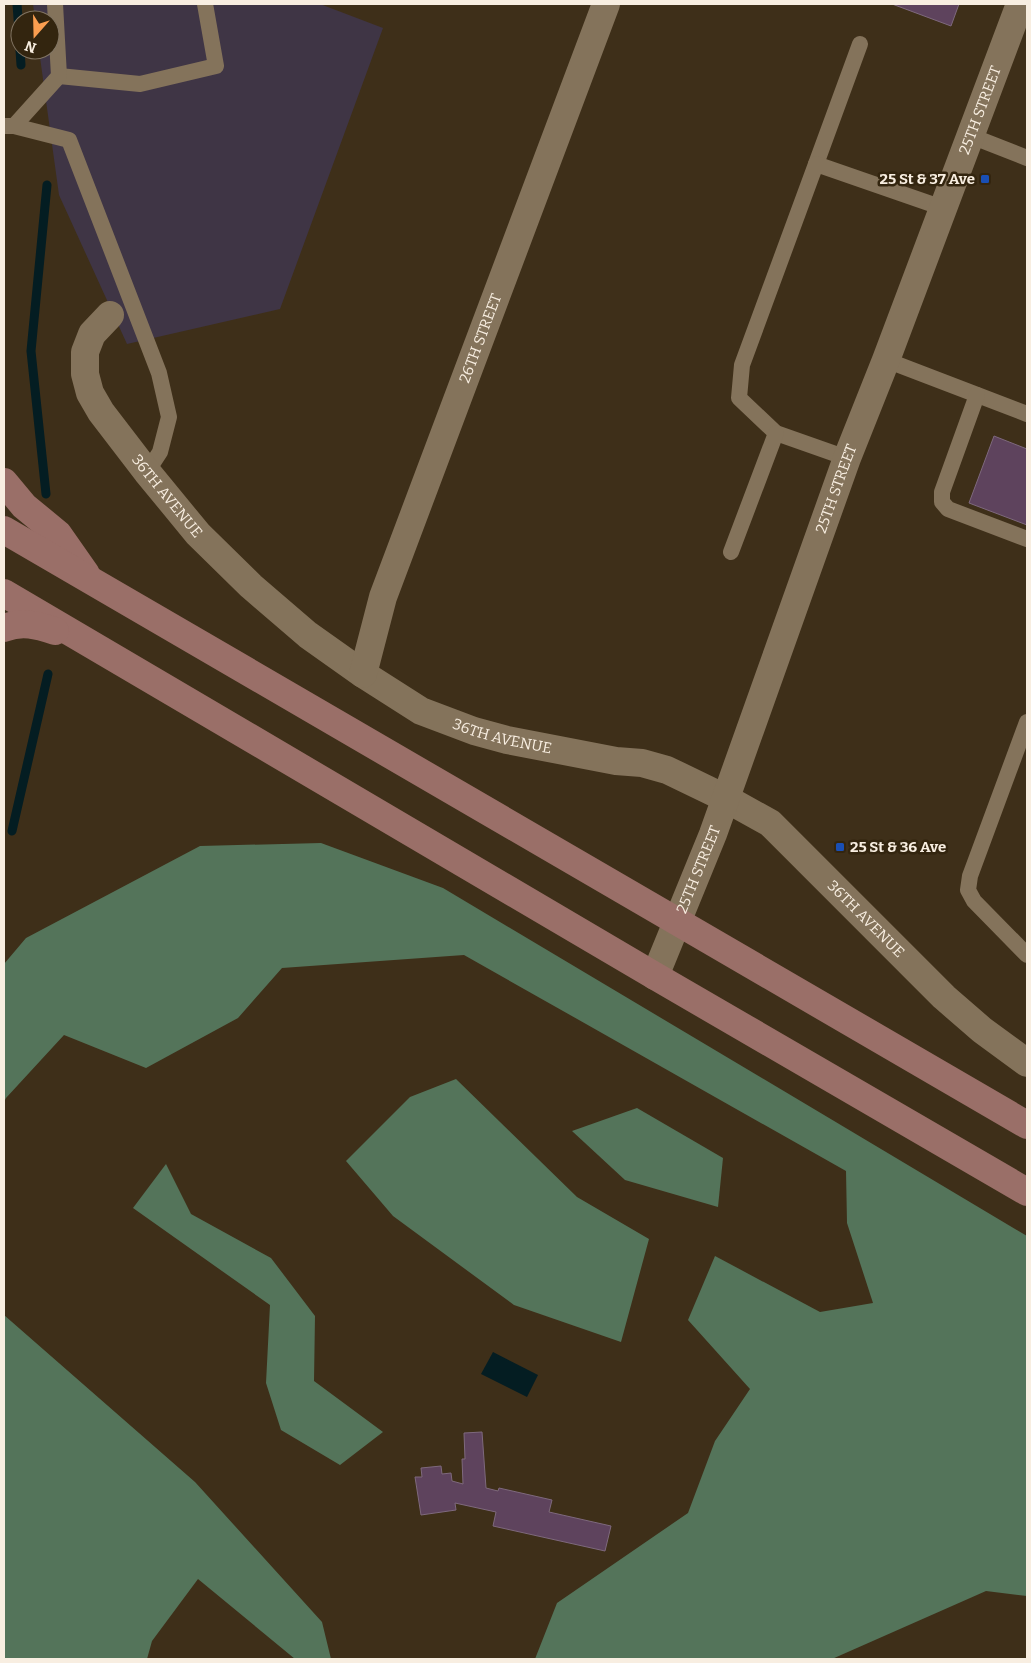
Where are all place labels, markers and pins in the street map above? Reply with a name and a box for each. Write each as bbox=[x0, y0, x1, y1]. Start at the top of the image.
place label: 25 St & 37 Ave bbox=[880, 170, 975, 188]
marker: 25 St & 37 Ave bbox=[979, 173, 991, 185]
place label: 25 St & 36 Ave bbox=[850, 838, 946, 856]
marker: 25 St & 36 Ave bbox=[834, 841, 846, 853]

